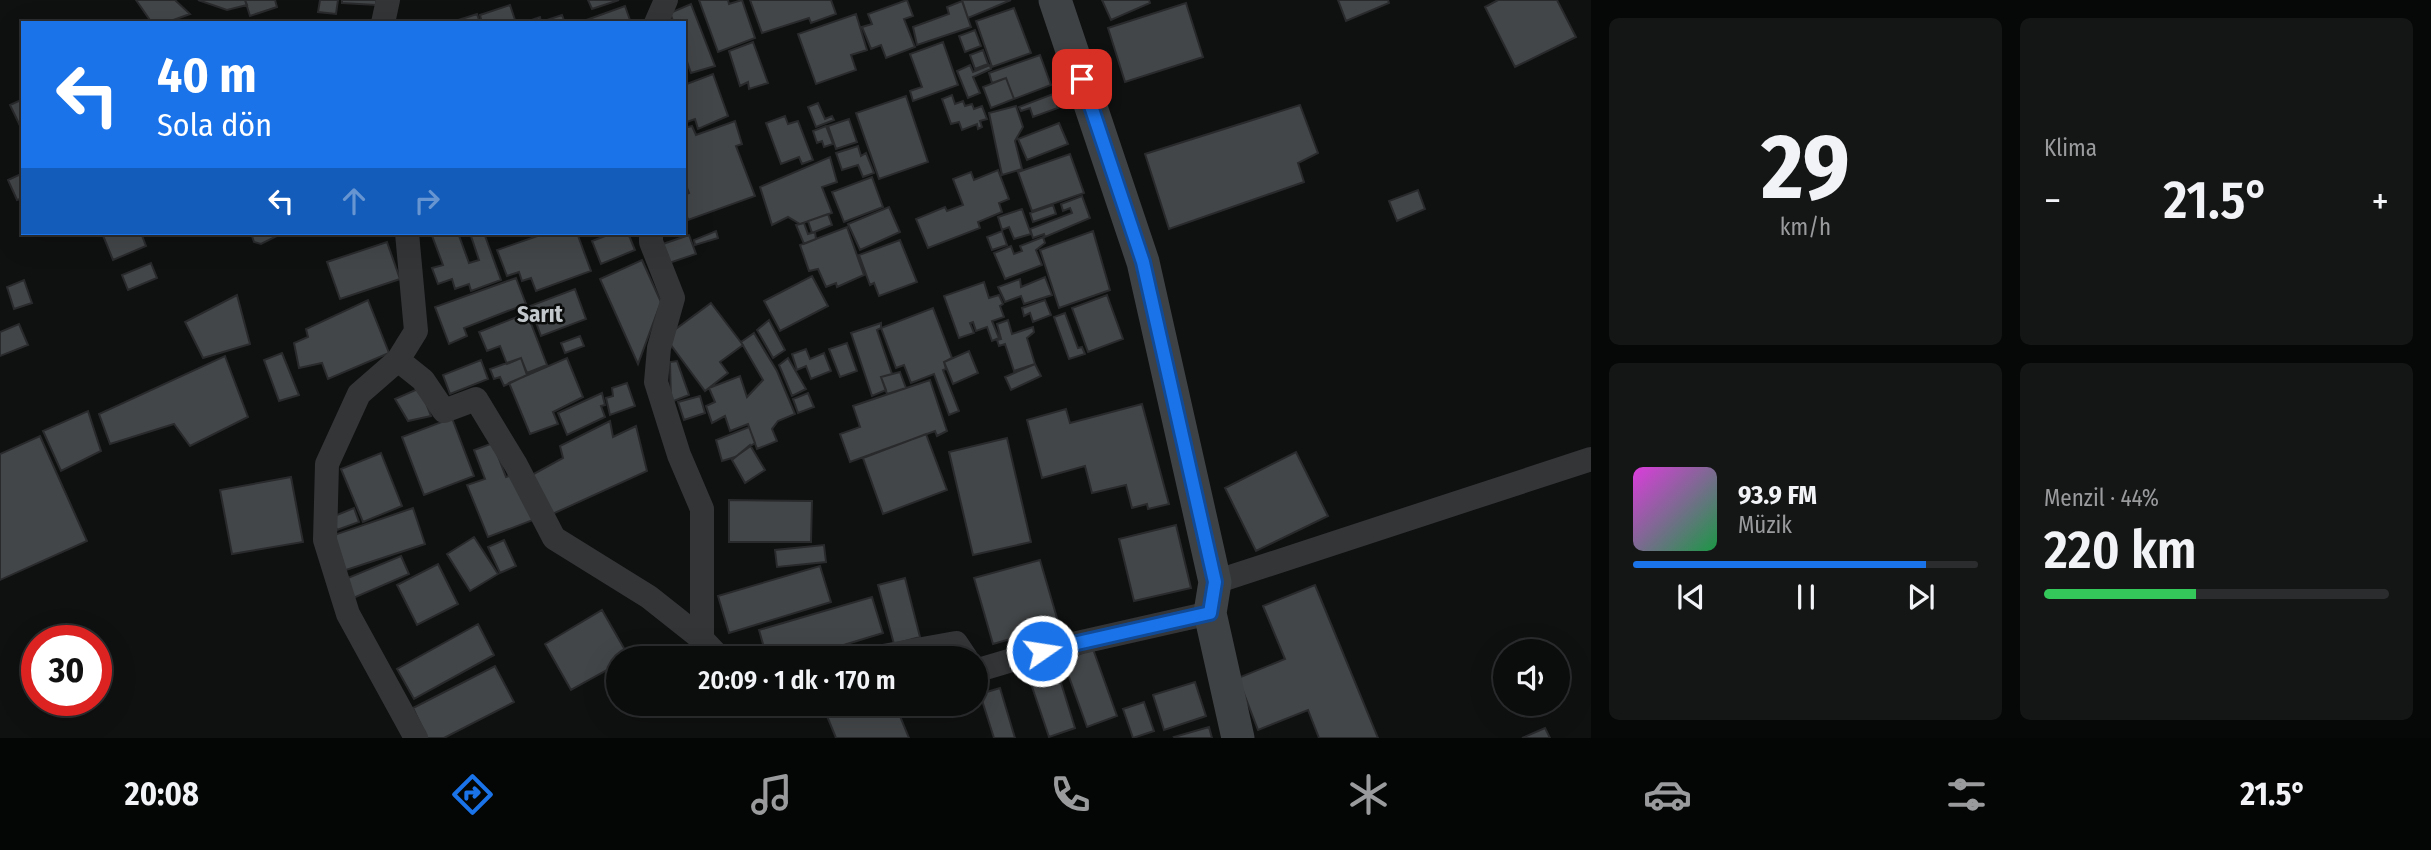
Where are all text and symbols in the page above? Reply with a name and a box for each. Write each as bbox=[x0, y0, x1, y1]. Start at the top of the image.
text: 40 m bbox=[157, 46, 257, 105]
icon: left bbox=[42, 49, 133, 140]
pin bbox=[1052, 49, 1112, 109]
icon: arrive bbox=[1063, 60, 1101, 98]
text: Sola dön bbox=[157, 106, 272, 144]
text: 29 bbox=[1761, 113, 1850, 222]
text: Klima bbox=[2044, 134, 2097, 162]
text: 21.5° bbox=[2164, 169, 2269, 232]
text: − bbox=[2044, 178, 2061, 224]
text: + bbox=[2372, 178, 2389, 224]
icon: left bbox=[262, 182, 300, 220]
icon: ahead bbox=[335, 182, 373, 220]
icon: right bbox=[408, 182, 446, 220]
text: km/h bbox=[1780, 213, 1831, 241]
district label: Sarıt bbox=[517, 300, 564, 328]
text: 93.9 FM bbox=[1738, 480, 1817, 511]
text: Menzil · 44% bbox=[2044, 484, 2159, 512]
text: Müzik bbox=[1738, 511, 1792, 539]
text: 220 km bbox=[2044, 519, 2197, 582]
icon: previous bbox=[1672, 578, 1710, 616]
icon: pause bbox=[1787, 578, 1825, 616]
icon: next bbox=[1902, 578, 1940, 616]
position arrow bbox=[1005, 614, 1079, 688]
speed limit sign: 30 bbox=[21, 625, 112, 716]
map controls bbox=[1493, 639, 1570, 716]
button: sound bbox=[1493, 639, 1570, 716]
text: 20:09 · 1 dk · 170 m bbox=[698, 665, 896, 696]
icon: directions bbox=[448, 770, 497, 819]
icon: music bbox=[747, 770, 796, 819]
icon: phone bbox=[1046, 770, 1095, 819]
icon: climate bbox=[1344, 770, 1393, 819]
icon: car bbox=[1643, 770, 1692, 819]
icon: filters bbox=[1942, 770, 1991, 819]
text: 20:08 bbox=[125, 775, 199, 813]
text: 21.5° bbox=[2240, 775, 2306, 813]

